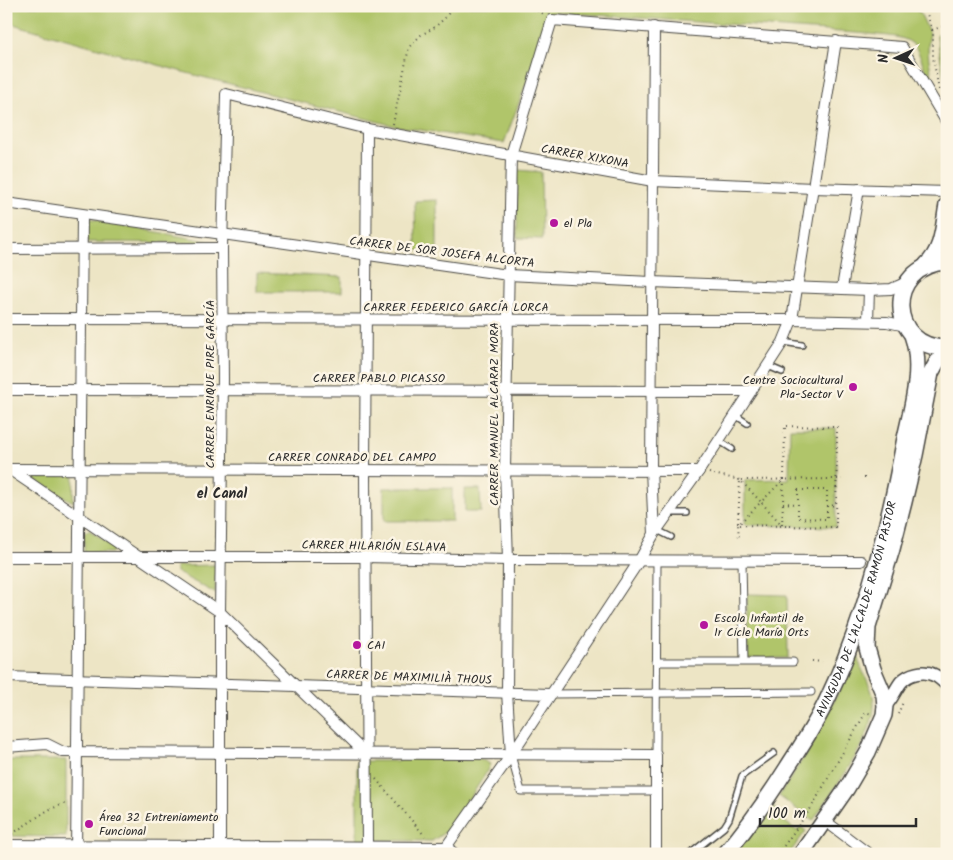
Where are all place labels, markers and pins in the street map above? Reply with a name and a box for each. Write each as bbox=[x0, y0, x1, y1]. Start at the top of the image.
place label: el Pla bbox=[564, 214, 593, 233]
marker: el Pla bbox=[548, 217, 560, 229]
place label: Centre Sociocultural Pla-Sector V bbox=[743, 371, 845, 404]
marker: Centre Sociocultural Pla-Sector V bbox=[847, 381, 859, 393]
place label: Escola Infantil de 1r Cicle María Orts bbox=[714, 609, 809, 642]
marker: Escola Infantil de 1r Cicle María Orts bbox=[698, 619, 710, 631]
place label: CAI bbox=[367, 636, 385, 655]
marker: CAI bbox=[351, 639, 363, 651]
place label: Área 32 Entreniamento Funcional bbox=[99, 808, 219, 841]
marker: Área 32 Entreniamento Funcional bbox=[83, 818, 95, 830]

